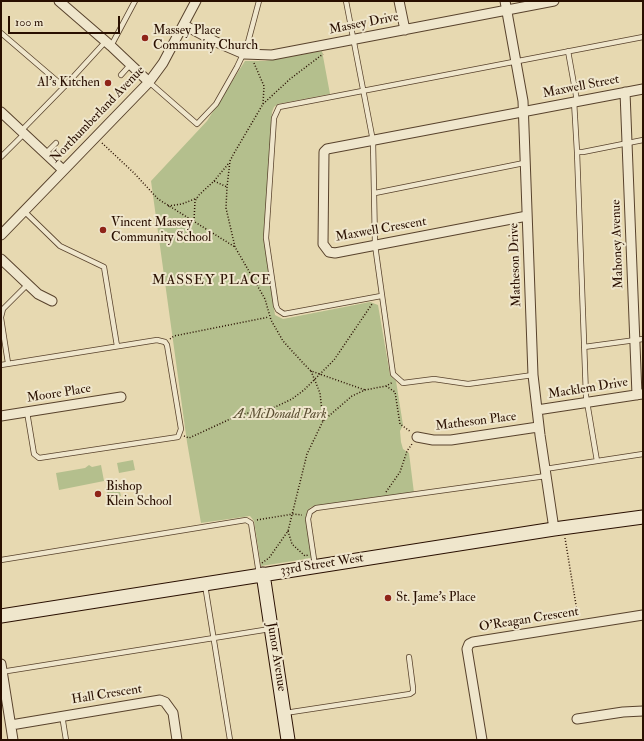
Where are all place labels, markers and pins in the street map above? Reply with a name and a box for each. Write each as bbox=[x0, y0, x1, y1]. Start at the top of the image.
place label: Massey Place Community Church bbox=[153, 23, 258, 54]
marker: Massey Place Community Church bbox=[140, 33, 150, 43]
place label: Al's Kitchen bbox=[37, 75, 100, 91]
marker: Al's Kitchen bbox=[103, 78, 113, 88]
place label: Vincent Massey Community School bbox=[111, 215, 211, 246]
marker: Vincent Massey Community School bbox=[98, 225, 108, 235]
place label: Bishop Klein School bbox=[106, 479, 172, 510]
marker: Bishop Klein School bbox=[93, 489, 103, 499]
place label: St. Jame's Place bbox=[396, 590, 476, 606]
marker: St. Jame's Place bbox=[383, 593, 393, 603]

